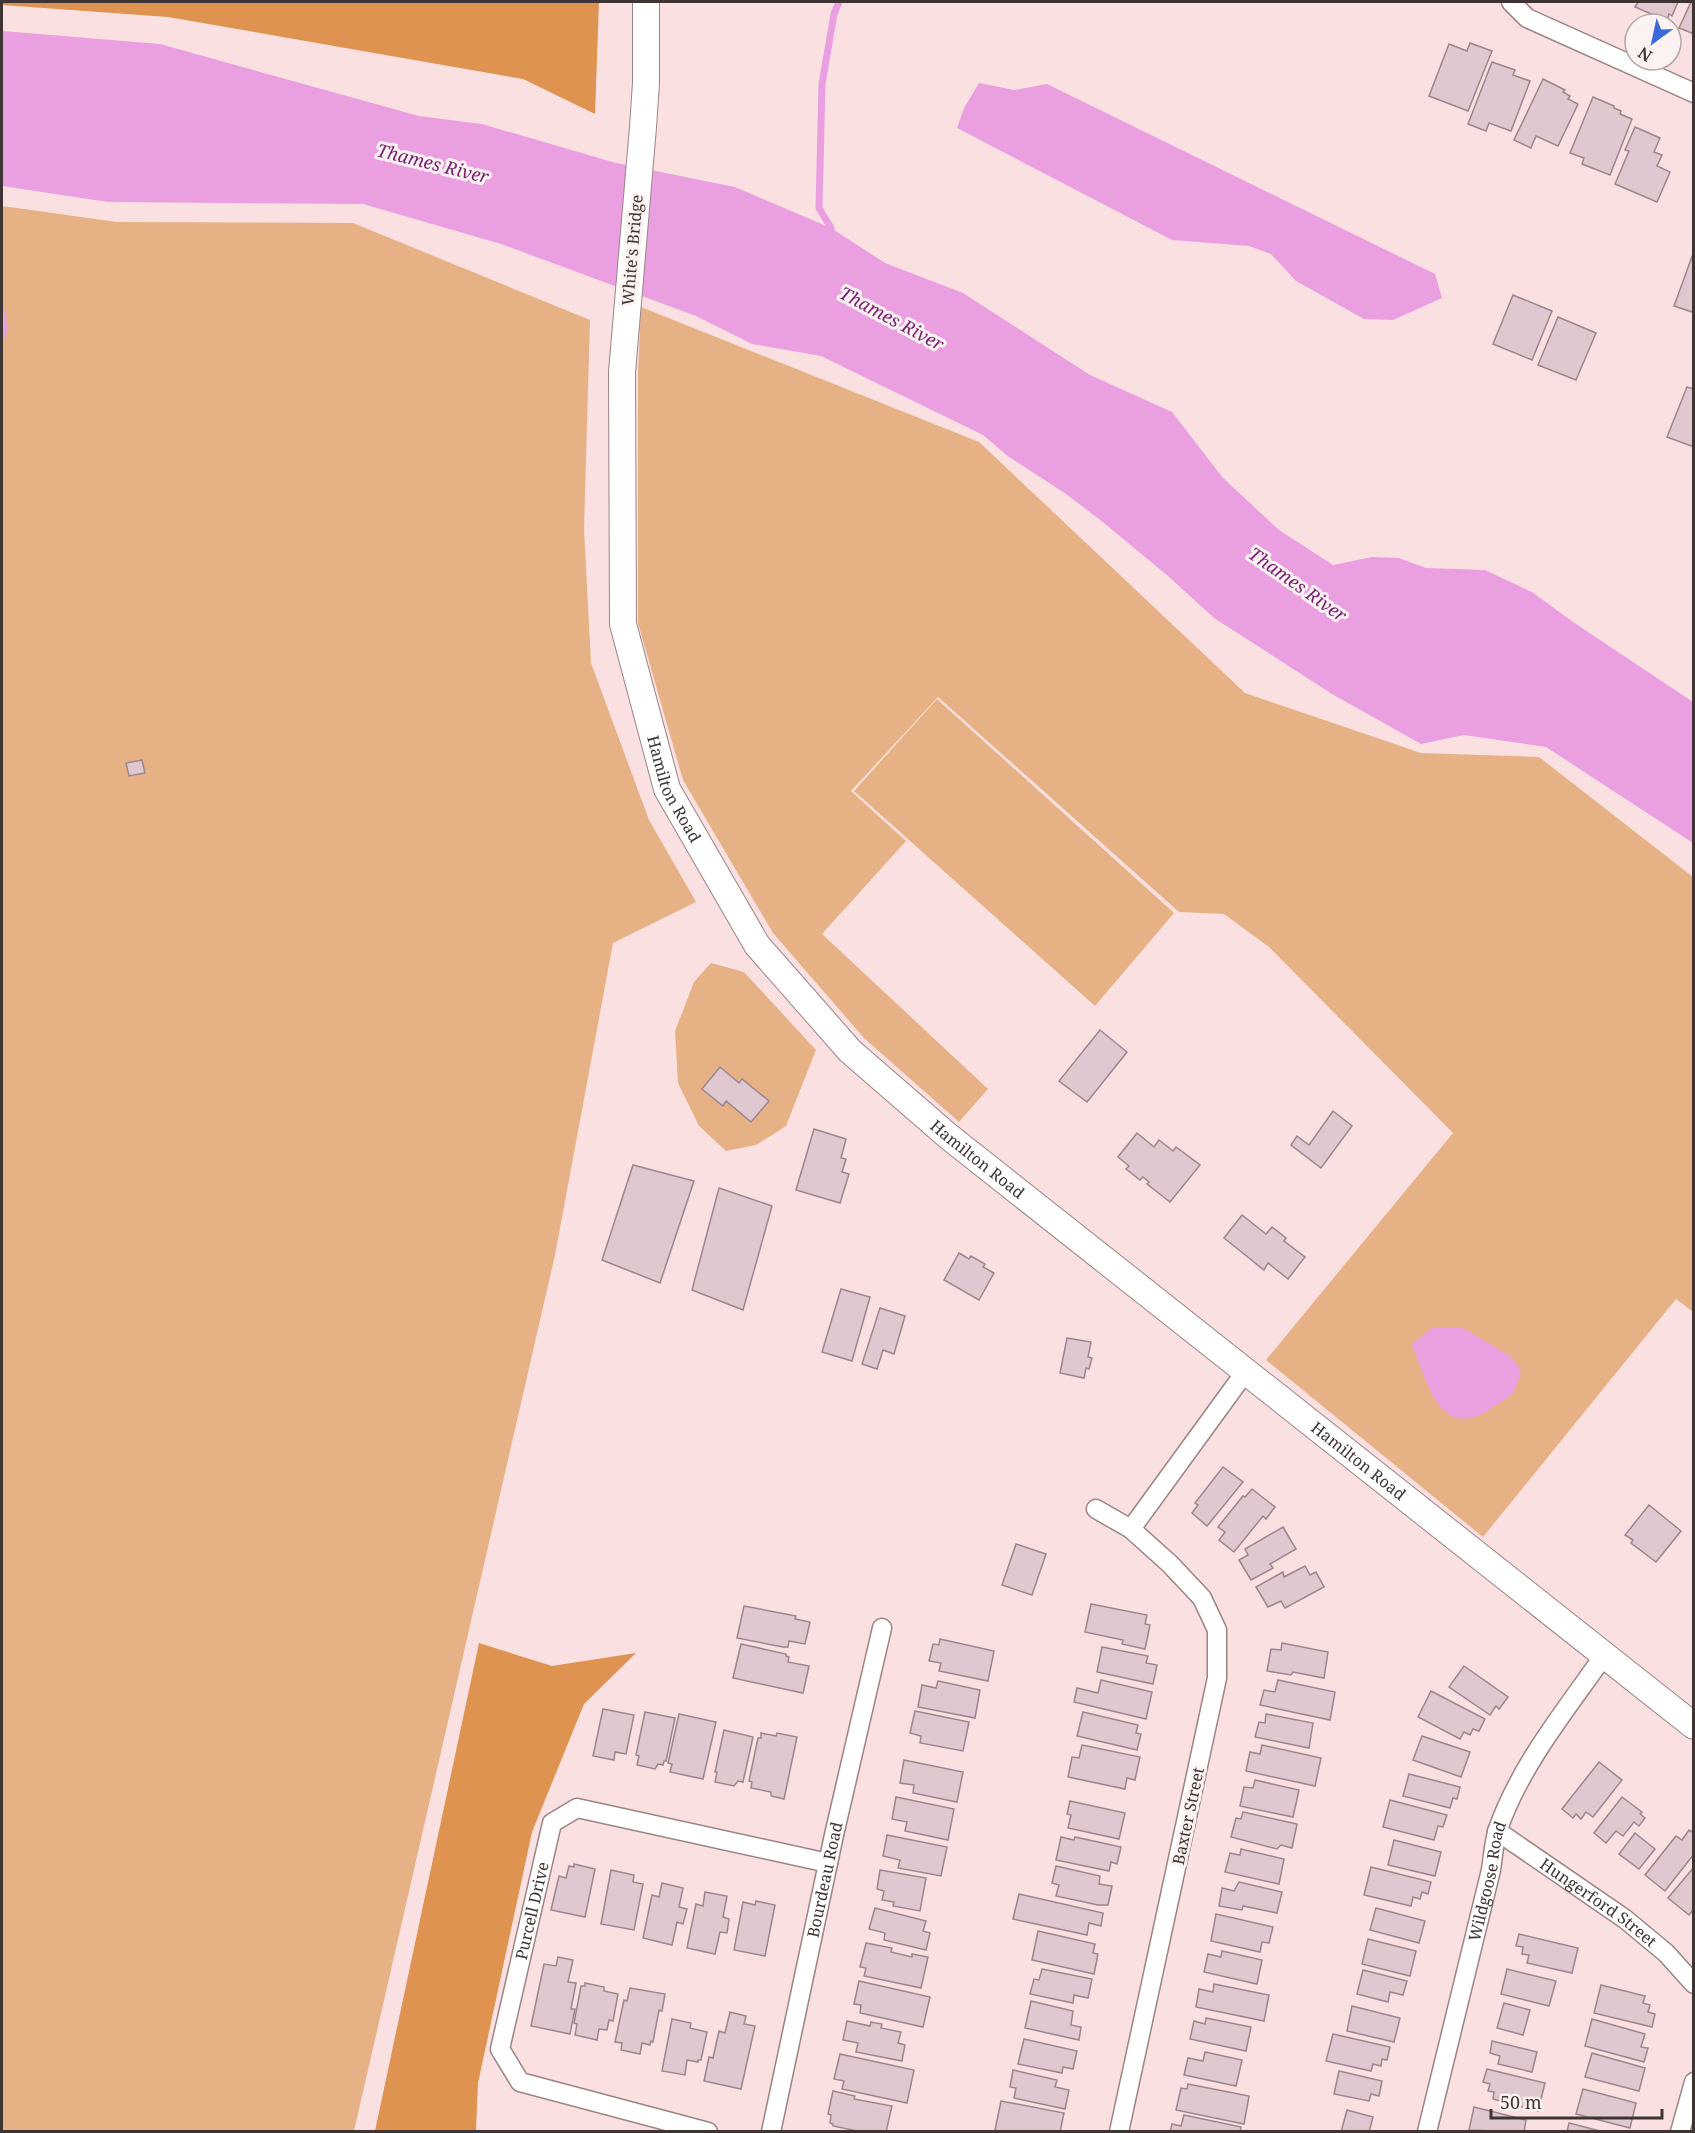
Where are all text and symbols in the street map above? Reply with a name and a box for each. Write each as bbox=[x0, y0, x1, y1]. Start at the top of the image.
north arrow bbox=[1623, 12, 1683, 72]
text: N bbox=[1633, 42, 1656, 67]
water label: Thames River bbox=[374, 137, 492, 189]
street label: White's Bridge bbox=[616, 194, 648, 306]
water label: Thames River bbox=[836, 280, 949, 356]
water label: Thames River bbox=[1244, 541, 1352, 627]
street label: Hamilton Road bbox=[642, 733, 706, 846]
street label: Hamilton Road bbox=[926, 1115, 1029, 1204]
street label: Hamilton Road bbox=[1307, 1416, 1411, 1505]
street label: Baxter Street bbox=[1167, 1765, 1209, 1867]
street label: Wildgoose Road bbox=[1463, 1818, 1511, 1943]
street label: Bourdeau Road bbox=[802, 1819, 848, 1939]
street label: Hungerford Street bbox=[1536, 1853, 1662, 1952]
street label: Purcell Drive bbox=[510, 1860, 554, 1962]
scale bar bbox=[1491, 2082, 1662, 2120]
text: 50 m bbox=[1500, 2090, 1542, 2114]

